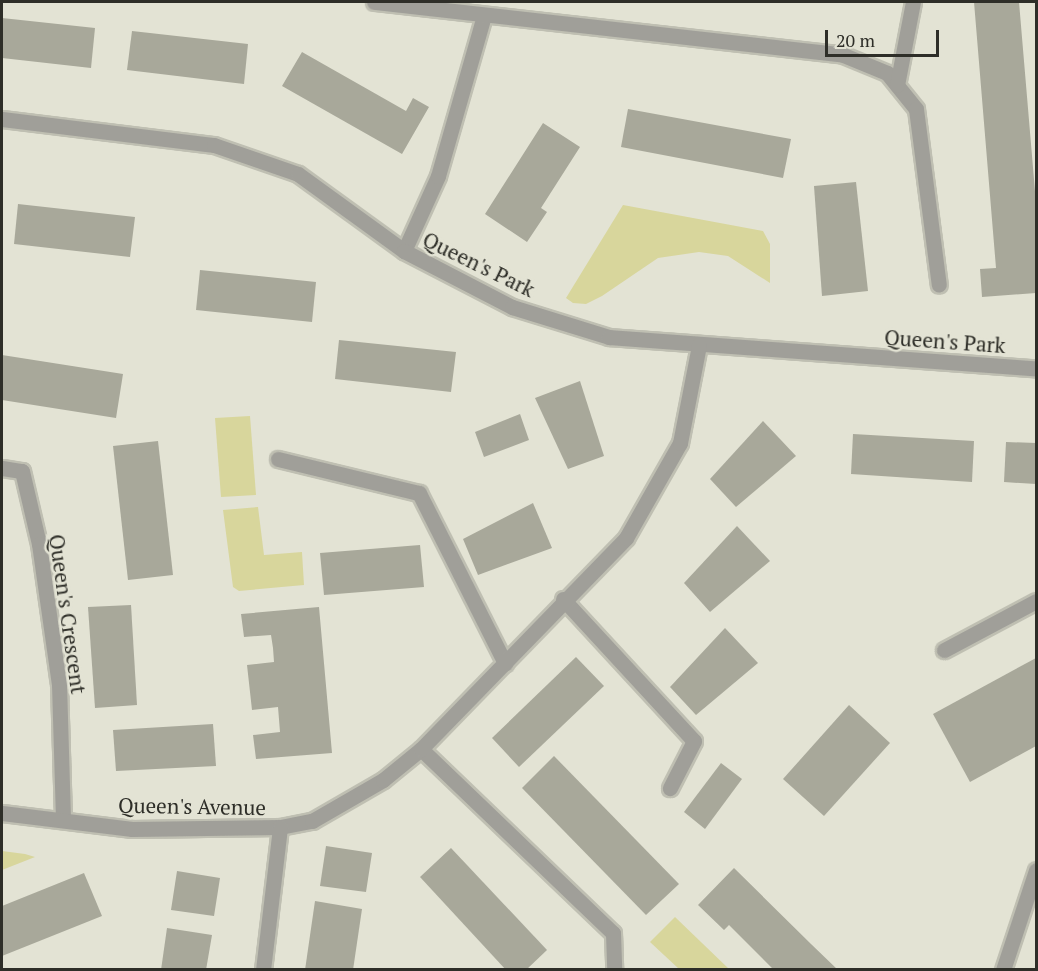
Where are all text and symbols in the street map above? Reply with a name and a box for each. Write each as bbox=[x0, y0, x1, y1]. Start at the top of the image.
scale bar bbox=[828, 18, 942, 56]
text: 20 m bbox=[836, 28, 875, 52]
street label: Queen's Park bbox=[419, 226, 539, 302]
street label: Queen's Park bbox=[884, 324, 1006, 358]
street label: Queen's Crescent bbox=[44, 533, 92, 695]
street label: Queen's Avenue bbox=[118, 792, 266, 820]

